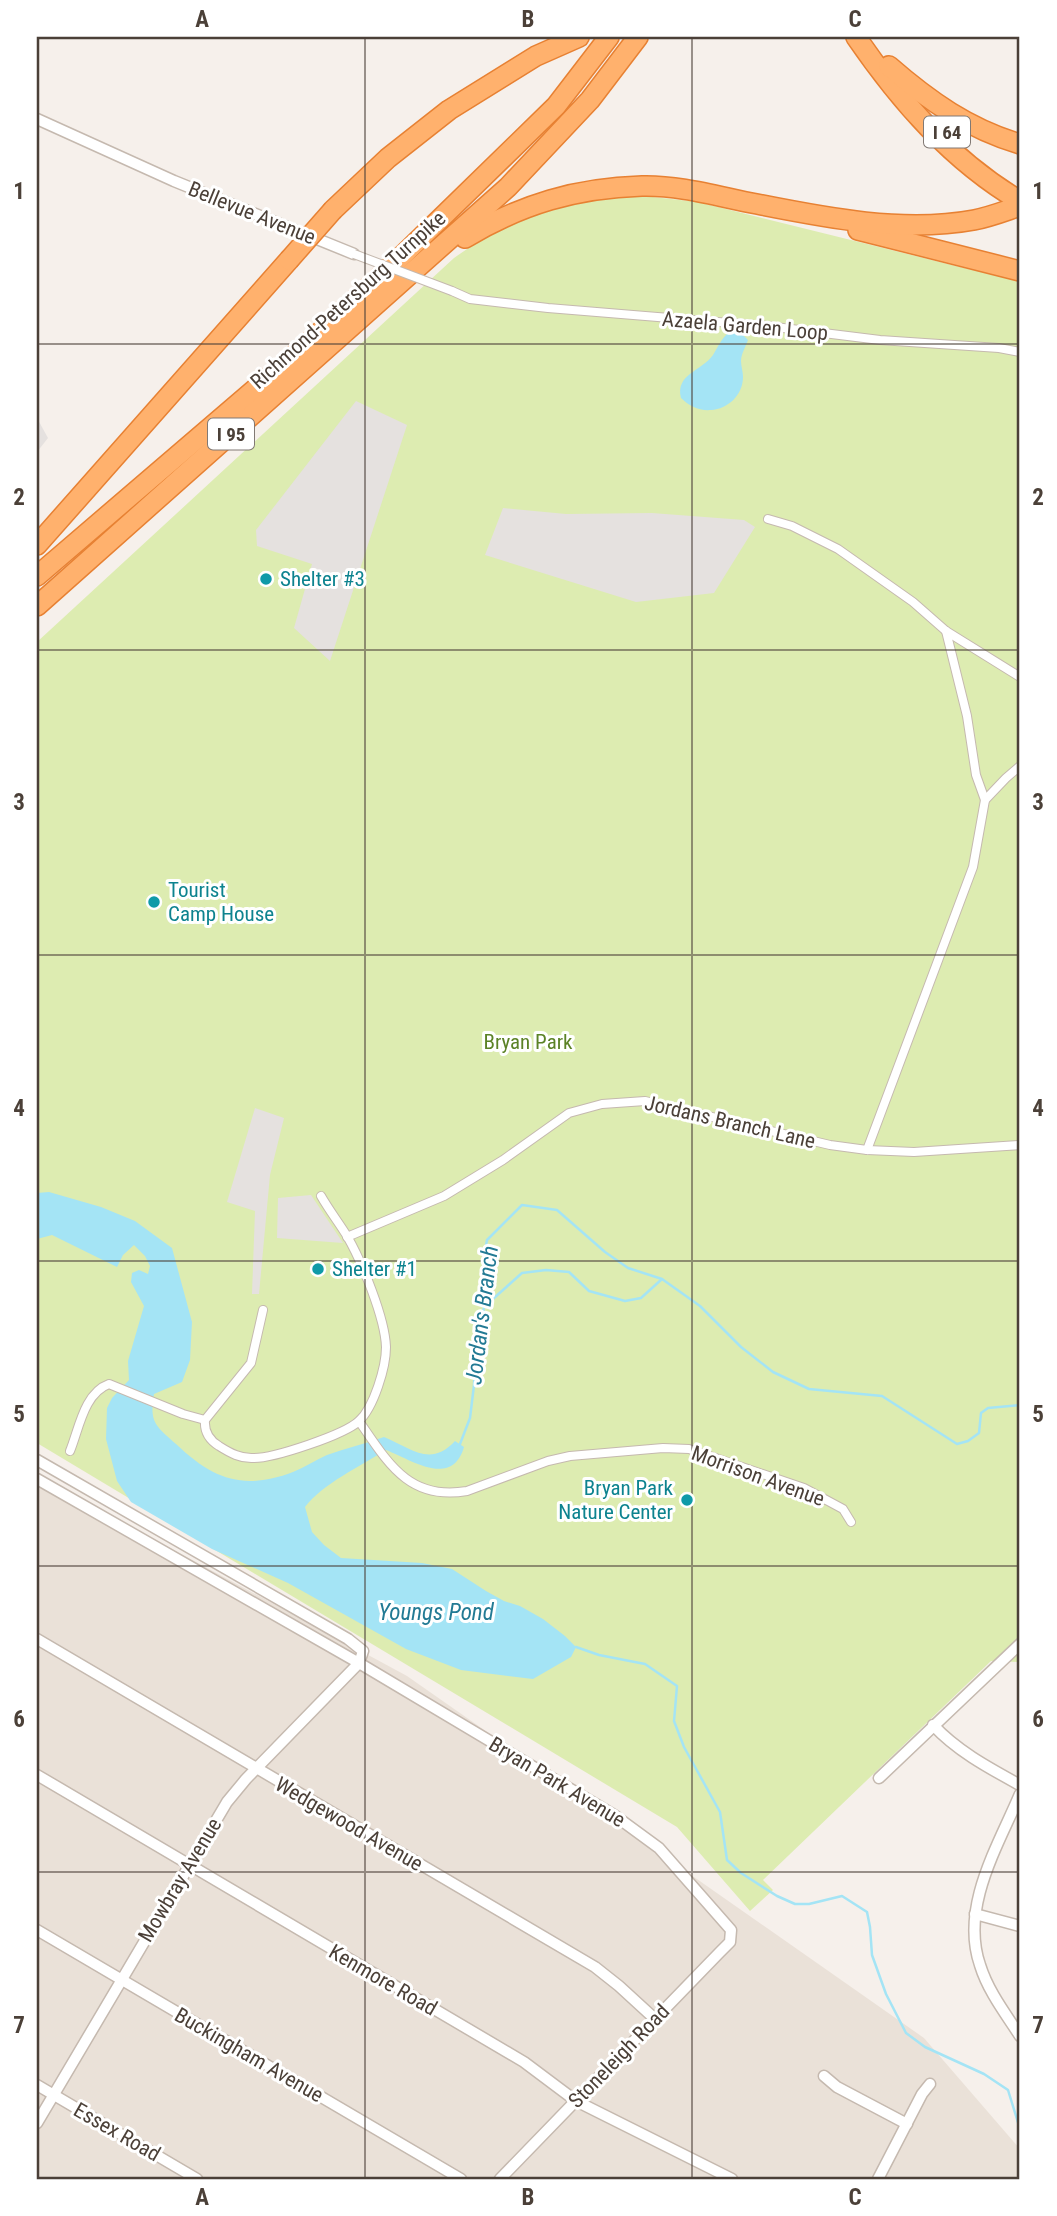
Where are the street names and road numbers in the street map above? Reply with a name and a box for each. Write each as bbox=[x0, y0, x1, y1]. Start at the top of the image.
road number: I 64 bbox=[924, 116, 970, 148]
street label: Bellevue Avenue bbox=[185, 177, 319, 249]
street label: Richmond-Petersburg Turnpike bbox=[246, 206, 450, 394]
street label: Azaela Garden Loop bbox=[661, 307, 829, 345]
road number: I 95 bbox=[208, 418, 254, 449]
street label: Jordans Branch Lane bbox=[642, 1091, 818, 1153]
street label: Morrison Avenue bbox=[688, 1441, 828, 1511]
street label: Bryan Park Avenue bbox=[485, 1732, 629, 1832]
street label: Wedgewood Avenue bbox=[271, 1772, 427, 1876]
street label: Mowbray Avenue bbox=[134, 1814, 227, 1946]
street label: Kenmore Road bbox=[325, 1939, 441, 2021]
street label: Stoneleigh Road bbox=[564, 1999, 674, 2113]
street label: Buckingham Avenue bbox=[171, 2003, 328, 2107]
street label: Essex Road bbox=[70, 2098, 164, 2166]

